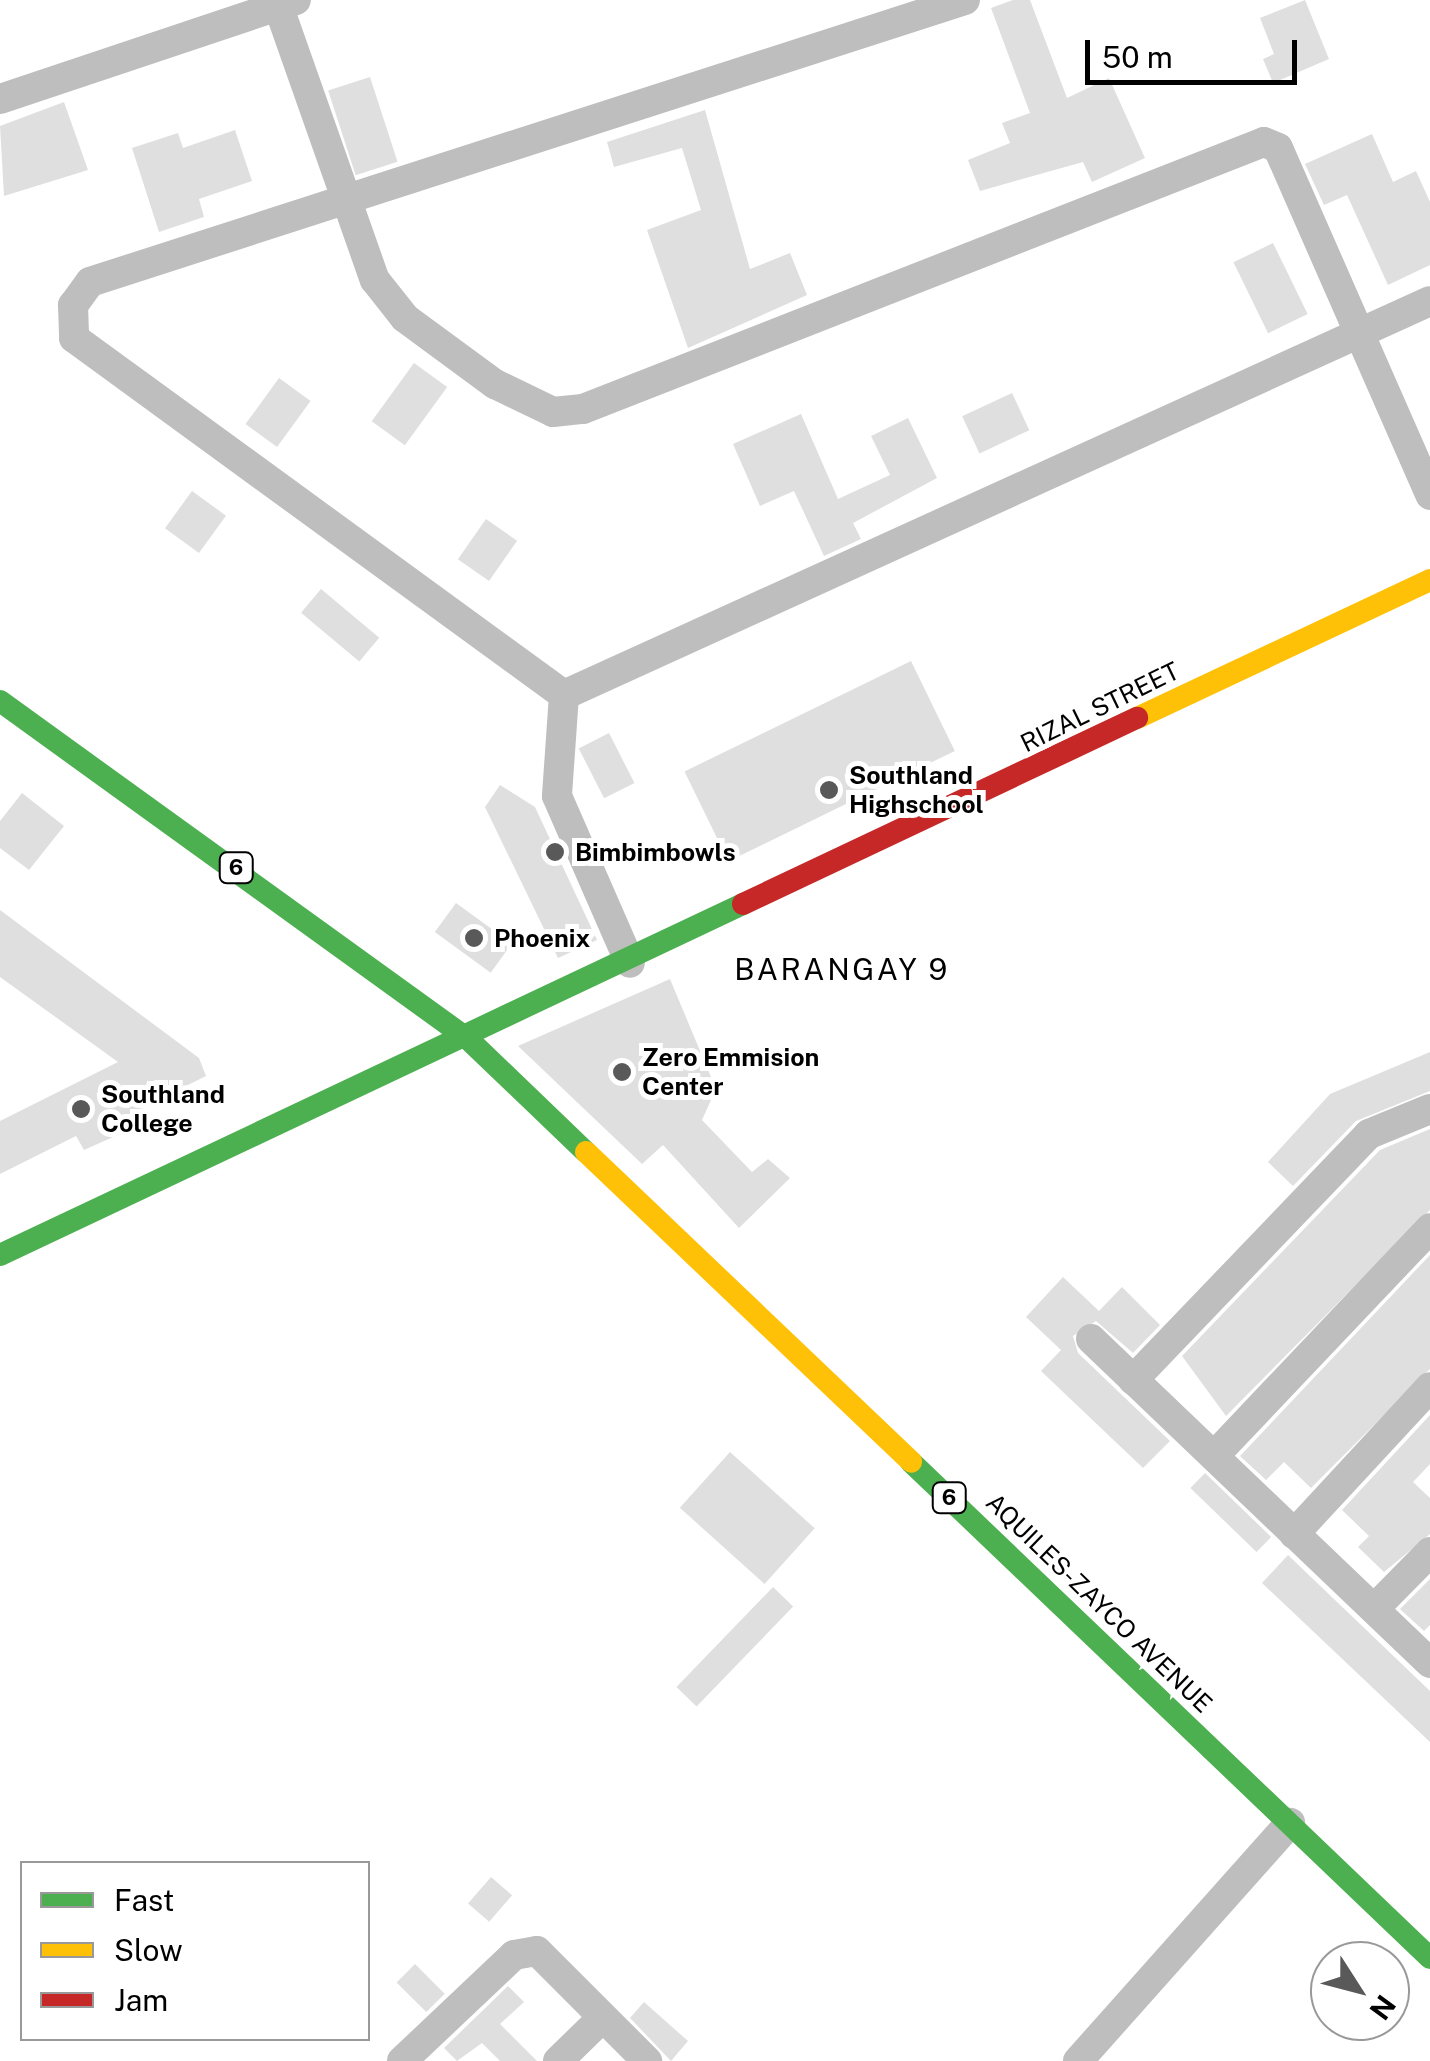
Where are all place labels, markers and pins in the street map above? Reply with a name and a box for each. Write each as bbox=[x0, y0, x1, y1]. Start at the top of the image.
place label: Southland Highschool bbox=[849, 761, 984, 820]
marker: Southland Highschool bbox=[818, 779, 840, 801]
place label: Bimbimbowls bbox=[575, 837, 736, 867]
marker: Bimbimbowls bbox=[544, 841, 566, 863]
place label: Phoenix bbox=[494, 923, 590, 953]
marker: Phoenix bbox=[463, 927, 485, 949]
place label: Zero Emmision Center bbox=[642, 1043, 819, 1102]
marker: Zero Emmision Center bbox=[611, 1061, 633, 1083]
place label: Southland College bbox=[101, 1080, 225, 1139]
marker: Southland College bbox=[70, 1098, 92, 1120]

